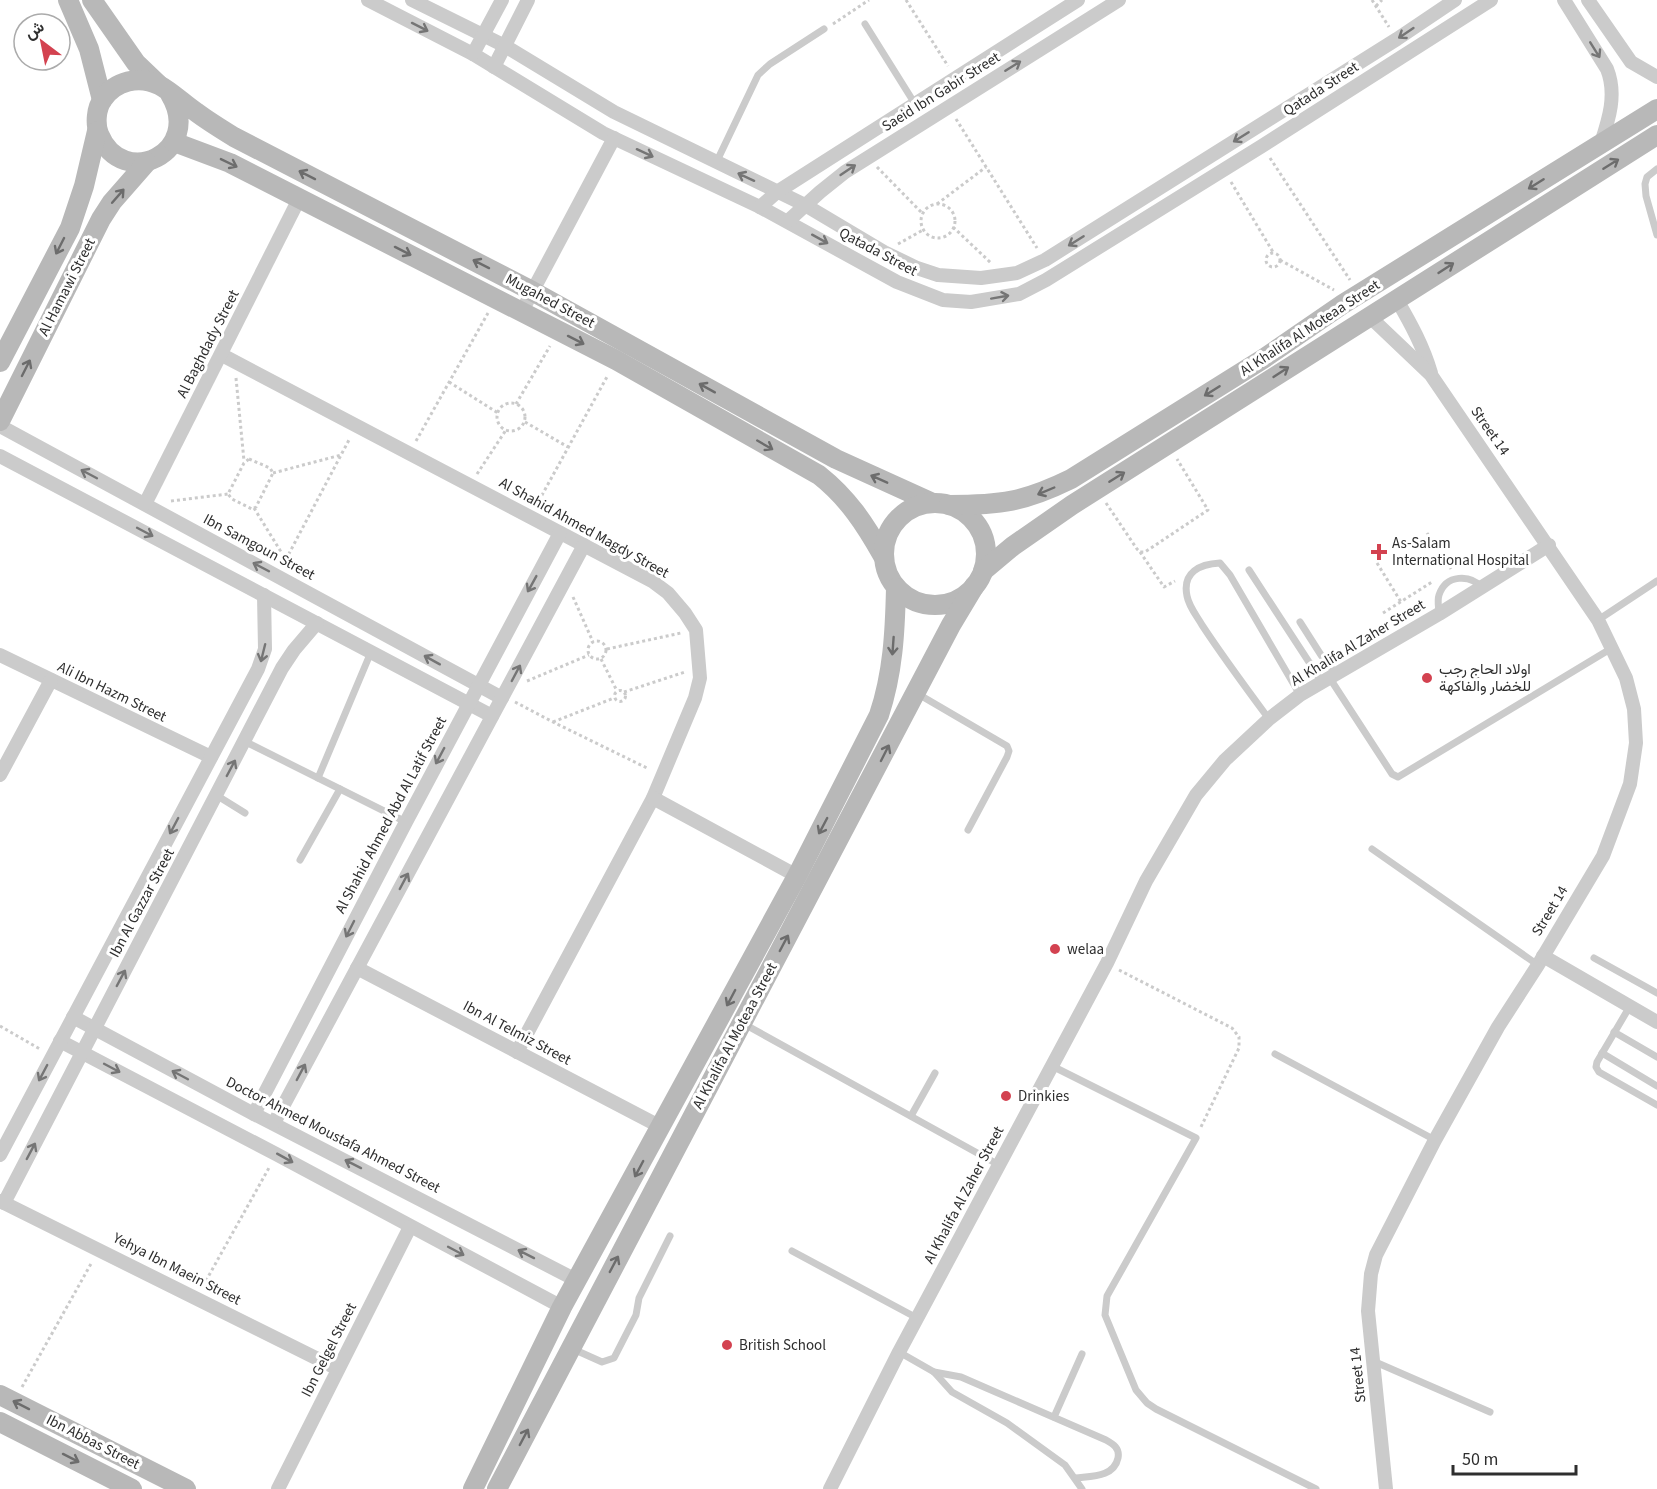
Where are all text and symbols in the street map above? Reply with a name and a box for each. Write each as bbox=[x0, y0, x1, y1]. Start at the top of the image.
north arrow bbox=[12, 12, 72, 72]
text: ش bbox=[21, 16, 49, 45]
one-way arrow bbox=[411, 21, 428, 33]
one-way arrow bbox=[1398, 27, 1415, 39]
one-way arrow bbox=[1589, 41, 1602, 58]
street label: Saeid Ibn Gabir Street bbox=[878, 47, 1004, 137]
street label: Qatada Street bbox=[1279, 57, 1363, 121]
one-way arrow bbox=[1004, 60, 1021, 72]
one-way arrow bbox=[1233, 131, 1250, 143]
one-way arrow bbox=[636, 147, 654, 159]
one-way arrow bbox=[219, 157, 237, 169]
one-way arrow bbox=[1602, 157, 1619, 169]
one-way arrow bbox=[840, 164, 856, 176]
one-way arrow bbox=[299, 169, 317, 180]
one-way arrow bbox=[738, 171, 756, 183]
one-way arrow bbox=[1528, 179, 1545, 191]
one-way arrow bbox=[111, 188, 124, 204]
street label: Qatada Street bbox=[835, 223, 921, 281]
one-way arrow bbox=[811, 233, 828, 245]
street label: Al Hamawi Street bbox=[33, 234, 101, 340]
one-way arrow bbox=[1068, 235, 1085, 247]
one-way arrow bbox=[54, 236, 66, 254]
one-way arrow bbox=[393, 246, 411, 257]
one-way arrow bbox=[472, 258, 490, 270]
one-way arrow bbox=[1437, 262, 1454, 274]
street label: Mugahed Street bbox=[502, 269, 598, 333]
street label: Al Khalifa Al Moteaa Street bbox=[1236, 275, 1384, 381]
street label: Al Baghdady Street bbox=[172, 286, 244, 402]
one-way arrow bbox=[990, 291, 1009, 302]
one-way arrow bbox=[567, 334, 585, 346]
one-way arrow bbox=[21, 360, 33, 378]
one-way arrow bbox=[1273, 366, 1290, 379]
one-way arrow bbox=[699, 382, 716, 394]
one-way arrow bbox=[1204, 385, 1221, 397]
street label: Street 14 bbox=[1465, 402, 1515, 460]
one-way arrow bbox=[756, 439, 773, 451]
one-way arrow bbox=[81, 468, 98, 480]
one-way arrow bbox=[1108, 471, 1125, 483]
street label: Al Shahid Ahmed Magdy Street bbox=[495, 472, 673, 584]
one-way arrow bbox=[871, 473, 889, 485]
one-way arrow bbox=[1037, 486, 1055, 497]
street label: Ibn Samgoun Street bbox=[199, 509, 319, 585]
one-way arrow bbox=[135, 527, 153, 538]
place label: As-Salam International Hospital bbox=[1392, 533, 1529, 571]
marker: As-Salam International Hospital bbox=[1370, 543, 1388, 561]
one-way arrow bbox=[252, 561, 270, 572]
one-way arrow bbox=[526, 576, 538, 593]
street label: Al Khalifa Al Zaher Street bbox=[1287, 595, 1429, 691]
one-way arrow bbox=[888, 636, 899, 656]
one-way arrow bbox=[256, 643, 268, 662]
one-way arrow bbox=[424, 654, 441, 666]
street label: Ali Ibn Hazm Street bbox=[54, 657, 170, 727]
place label: اولاد الحاج رجب للخضار والفاكهة bbox=[1439, 659, 1531, 697]
one-way arrow bbox=[510, 664, 522, 682]
marker: اولاد الحاج رجب للخضار والفاكهة bbox=[1420, 671, 1434, 685]
street label: Al Shahid Ahmed Abd Al Latif Street bbox=[330, 713, 452, 917]
one-way arrow bbox=[880, 744, 892, 762]
one-way arrow bbox=[434, 747, 446, 764]
one-way arrow bbox=[225, 759, 237, 777]
one-way arrow bbox=[817, 816, 828, 834]
one-way arrow bbox=[168, 817, 179, 835]
street label: Ibn Al Gazzar Street bbox=[104, 845, 180, 961]
one-way arrow bbox=[398, 873, 410, 891]
street label: Street 14 bbox=[1527, 881, 1574, 940]
one-way arrow bbox=[344, 920, 356, 937]
one-way arrow bbox=[779, 935, 790, 953]
place label: welaa bbox=[1067, 939, 1104, 960]
marker: welaa bbox=[1048, 942, 1062, 956]
street label: Al Khalifa Al Moteaa Street bbox=[687, 959, 783, 1113]
one-way arrow bbox=[115, 970, 127, 987]
one-way arrow bbox=[725, 989, 737, 1006]
street label: Ibn Al Telmiz Street bbox=[459, 996, 575, 1070]
one-way arrow bbox=[37, 1063, 49, 1081]
one-way arrow bbox=[103, 1063, 121, 1074]
one-way arrow bbox=[296, 1063, 307, 1081]
one-way arrow bbox=[171, 1069, 189, 1080]
street label: Doctor Ahmed Moustafa Ahmed Street bbox=[222, 1072, 444, 1198]
place label: Drinkies bbox=[1018, 1086, 1069, 1107]
marker: Drinkies bbox=[999, 1089, 1013, 1103]
street label: Al Khalifa Al Zaher Street bbox=[919, 1122, 1009, 1268]
one-way arrow bbox=[25, 1143, 37, 1160]
one-way arrow bbox=[276, 1152, 293, 1164]
one-way arrow bbox=[345, 1158, 362, 1170]
one-way arrow bbox=[633, 1160, 644, 1178]
street label: Yehya Ibn Maein Street bbox=[108, 1227, 245, 1310]
one-way arrow bbox=[447, 1246, 465, 1258]
one-way arrow bbox=[518, 1248, 535, 1260]
one-way arrow bbox=[609, 1256, 620, 1274]
street label: Ibn Gelgel Street bbox=[296, 1299, 362, 1401]
place label: British School bbox=[739, 1335, 826, 1356]
marker: British School bbox=[720, 1338, 734, 1352]
street label: Street 14 bbox=[1345, 1346, 1371, 1404]
one-way arrow bbox=[13, 1399, 31, 1411]
street label: Ibn Abbas Street bbox=[43, 1409, 143, 1475]
one-way arrow bbox=[518, 1429, 530, 1446]
scale bar bbox=[1453, 1438, 1576, 1476]
text: 50 m bbox=[1462, 1447, 1498, 1472]
one-way arrow bbox=[62, 1452, 79, 1464]

